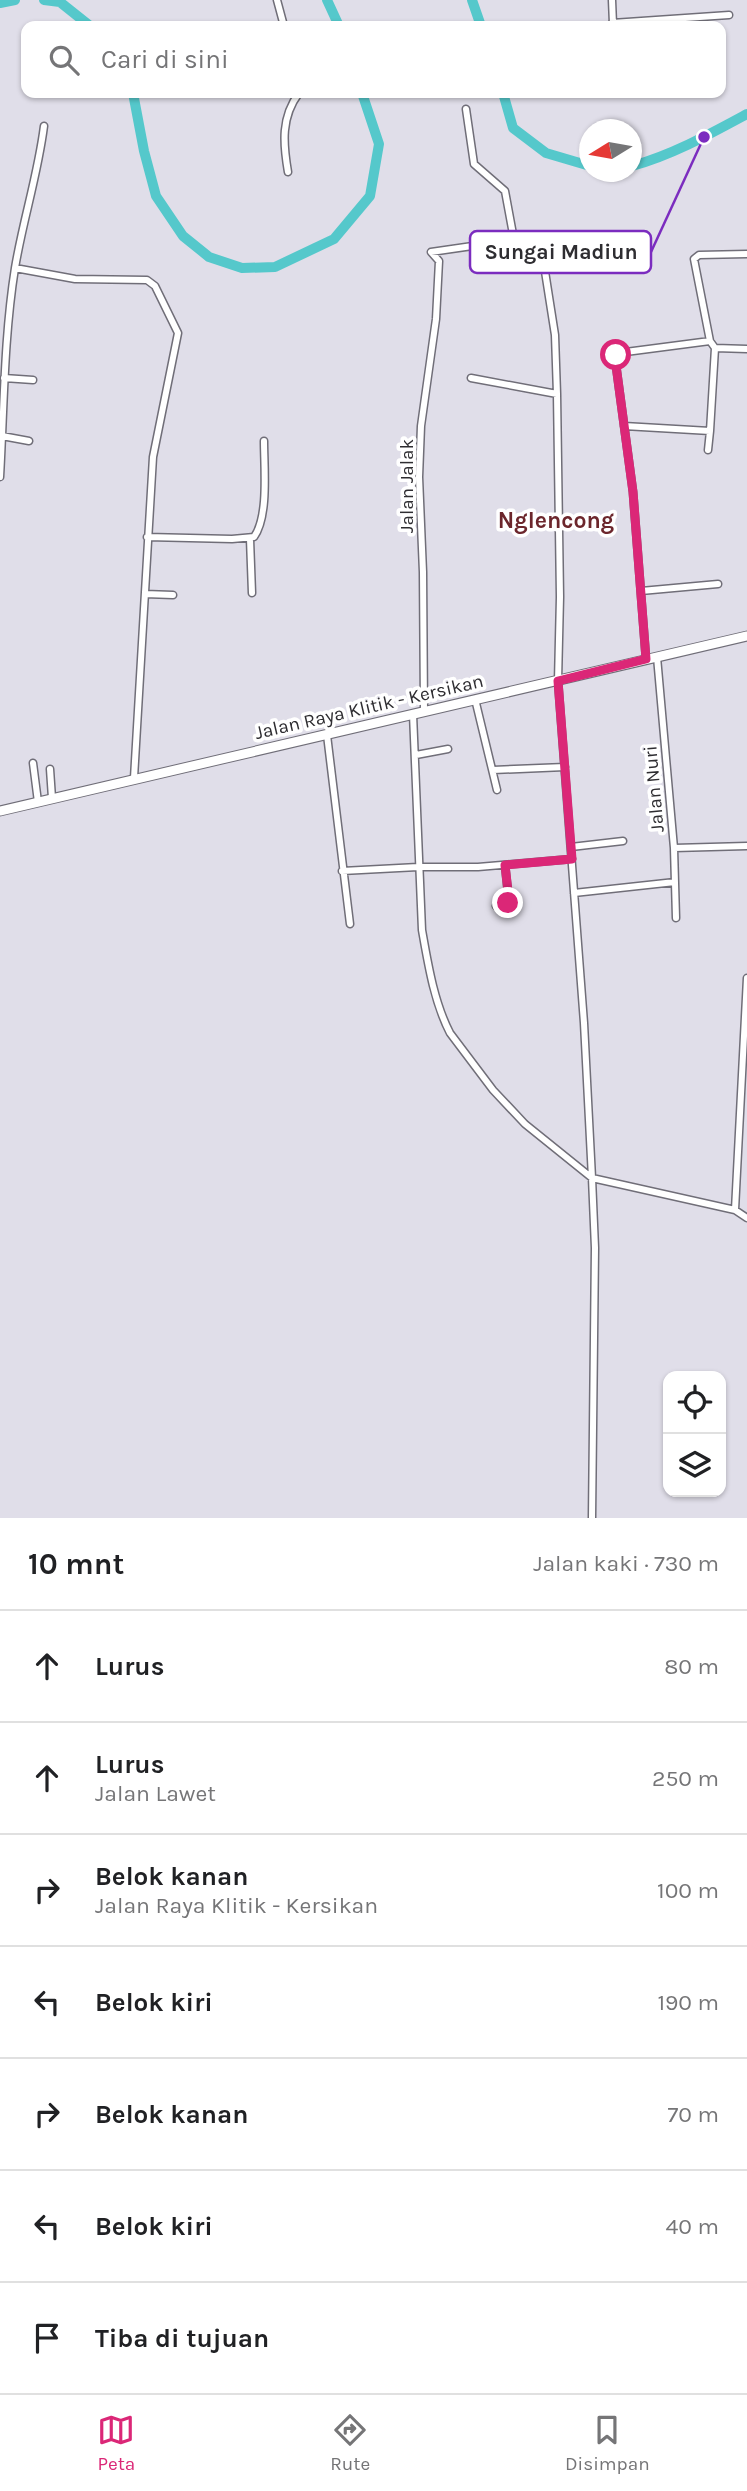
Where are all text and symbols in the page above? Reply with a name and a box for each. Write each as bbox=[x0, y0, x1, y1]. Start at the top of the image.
search box bbox=[21, 21, 726, 98]
icon: search bbox=[45, 41, 83, 79]
text: Cari di sini bbox=[101, 44, 229, 75]
north arrow bbox=[579, 119, 642, 182]
callout: Sungai Madiun bbox=[470, 231, 651, 273]
text: Sungai Madiun bbox=[484, 240, 638, 264]
route start bbox=[600, 339, 631, 370]
street label: Jalan Jalak bbox=[396, 438, 418, 533]
district label: Nglencong bbox=[498, 507, 614, 534]
street label: Jalan Raya Klitik - Kersikan bbox=[253, 670, 486, 744]
street label: Jalan Nuri bbox=[639, 745, 669, 833]
route end bbox=[492, 887, 523, 918]
map controls bbox=[663, 1371, 726, 1497]
button: locate bbox=[663, 1371, 726, 1434]
button: layers bbox=[663, 1434, 726, 1497]
text: 10 mnt bbox=[28, 1546, 124, 1582]
text: Jalan kaki · 730 m bbox=[533, 1550, 719, 1577]
icon: ahead bbox=[28, 1647, 66, 1685]
text: Lurus bbox=[95, 1651, 164, 1682]
text: 80 m bbox=[664, 1653, 719, 1680]
text: Lurus bbox=[95, 1749, 164, 1780]
icon: ahead bbox=[28, 1759, 66, 1797]
text: 250 m bbox=[652, 1765, 719, 1792]
text: Jalan Lawet bbox=[95, 1780, 216, 1807]
text: Belok kanan bbox=[95, 1861, 248, 1892]
icon: right bbox=[28, 1871, 66, 1909]
text: 100 m bbox=[657, 1877, 719, 1904]
text: Jalan Raya Klitik - Kersikan bbox=[95, 1892, 378, 1919]
icon: left bbox=[28, 1983, 66, 2021]
text: Belok kiri bbox=[95, 1987, 213, 2018]
text: 190 m bbox=[657, 1989, 719, 2016]
icon: right bbox=[28, 2095, 66, 2133]
text: Belok kanan bbox=[95, 2099, 248, 2130]
text: 70 m bbox=[668, 2101, 719, 2128]
icon: left bbox=[28, 2207, 66, 2245]
text: Belok kiri bbox=[95, 2211, 213, 2242]
text: 40 m bbox=[666, 2213, 719, 2240]
icon: arrive bbox=[28, 2319, 66, 2357]
text: Tiba di tujuan bbox=[95, 2323, 269, 2354]
tab: Peta bbox=[97, 2411, 135, 2475]
tab: Rute bbox=[330, 2411, 370, 2475]
tab: Disimpan bbox=[565, 2411, 650, 2475]

